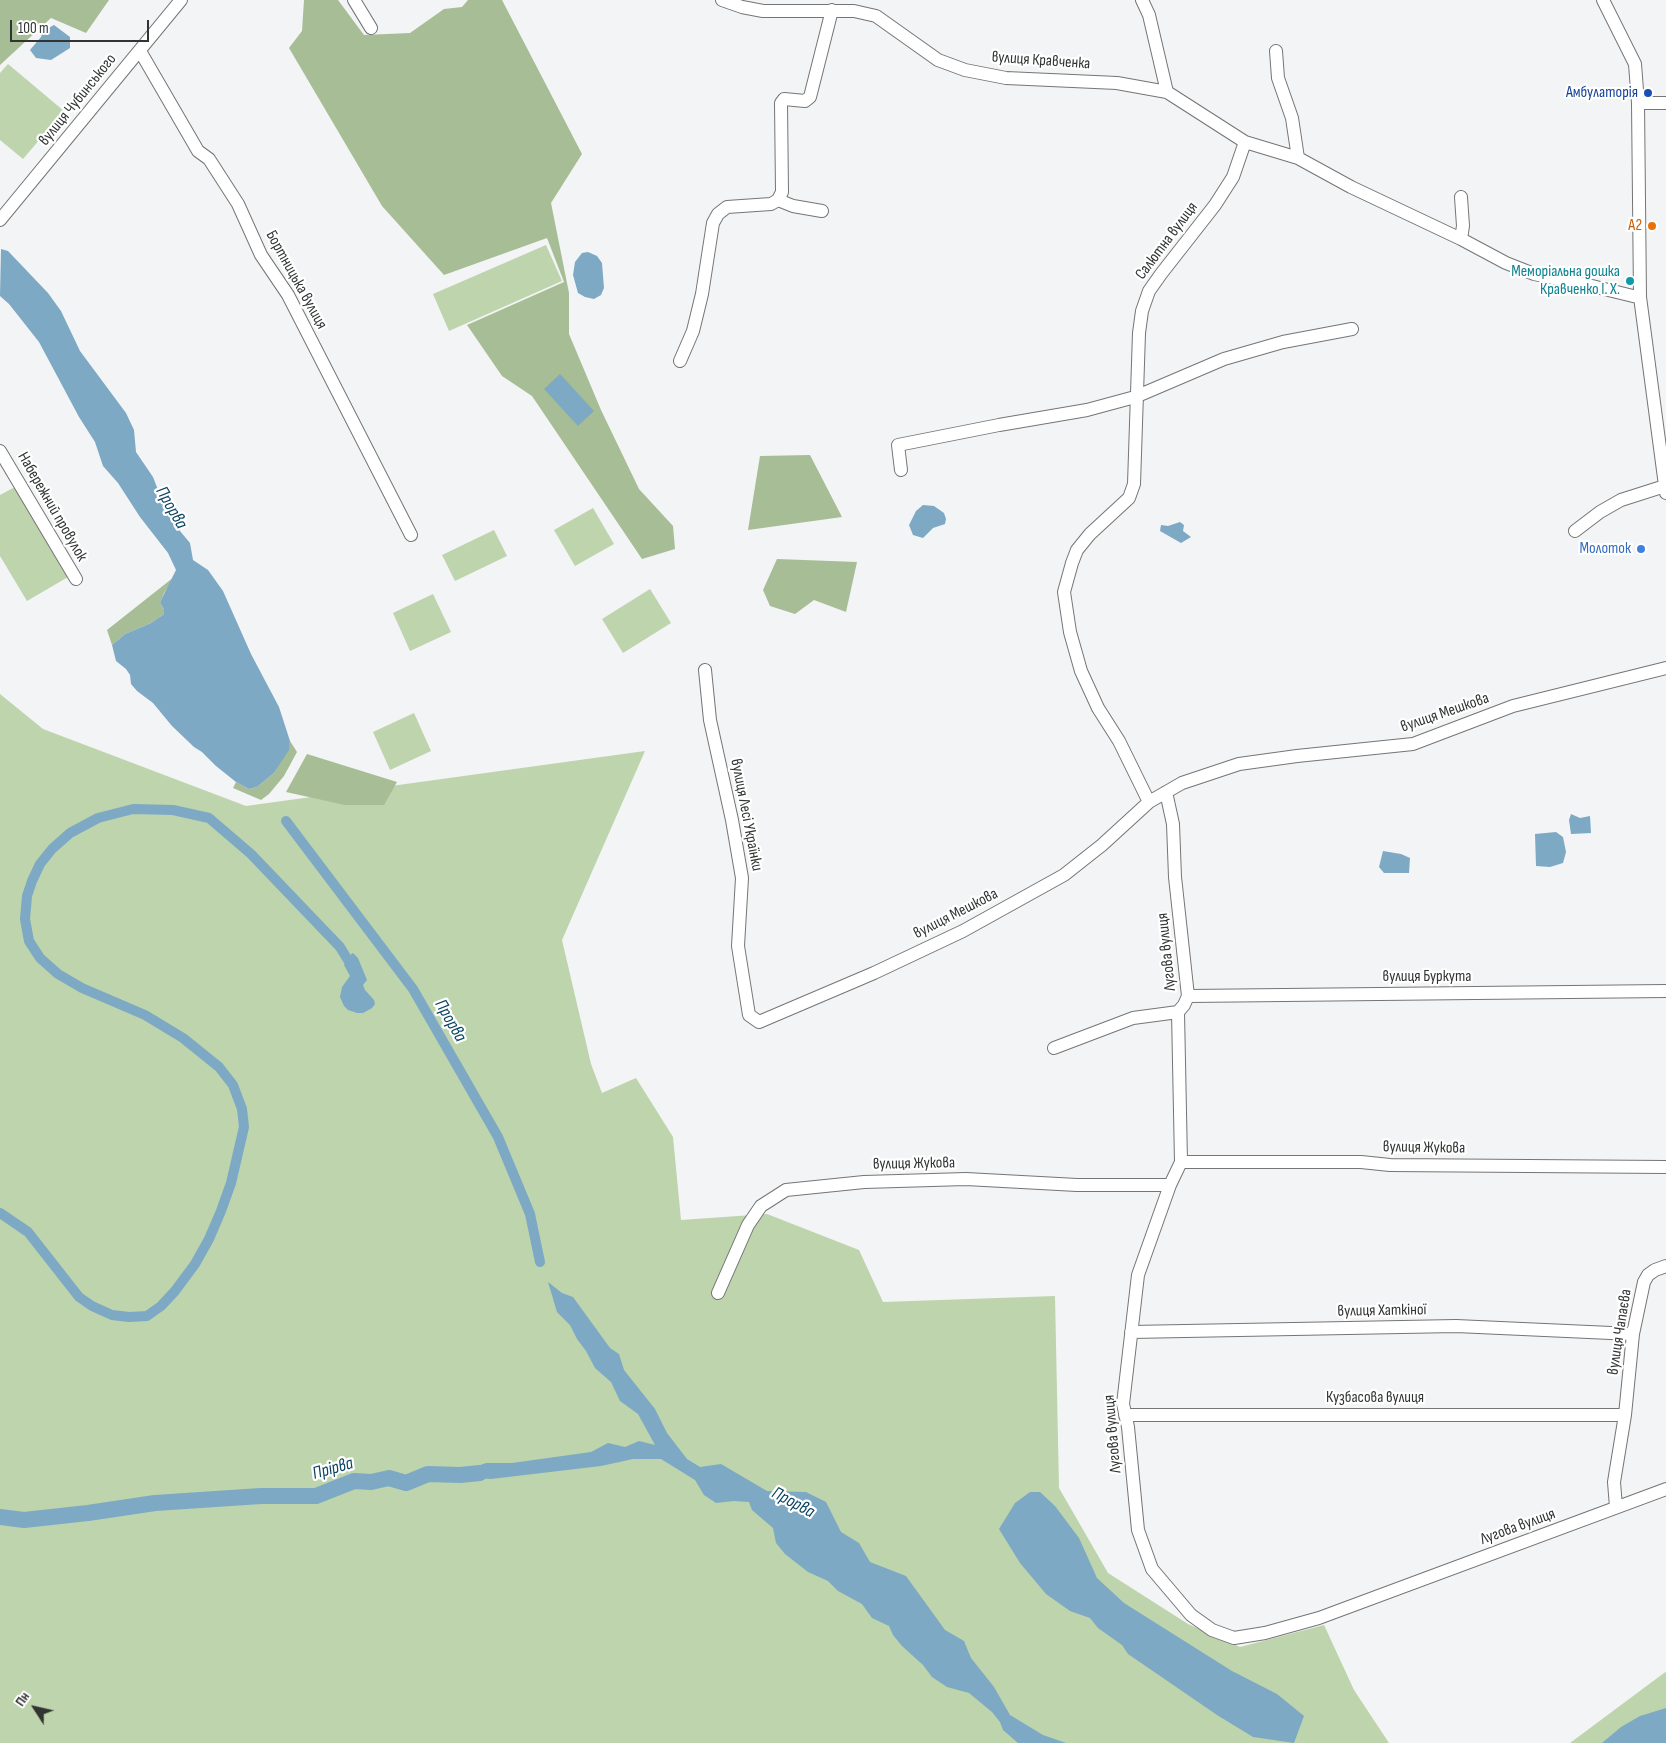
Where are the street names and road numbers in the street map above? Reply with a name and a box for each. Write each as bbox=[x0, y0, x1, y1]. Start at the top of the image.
street label: вулиця Кравченка bbox=[991, 48, 1091, 74]
street label: вулиця Чубинського bbox=[35, 50, 121, 150]
street label: Салютна вулиця bbox=[1132, 198, 1202, 284]
street label: Бортницька вулиця bbox=[261, 227, 331, 333]
street label: Набережний провулок bbox=[13, 449, 91, 565]
street label: вулиця Мешкова bbox=[1398, 689, 1492, 737]
street label: вулиця Лесі Українки bbox=[726, 757, 766, 873]
street label: вулиця Мешкова bbox=[911, 885, 1001, 943]
street label: Лугова вулиця bbox=[1153, 912, 1181, 992]
street label: вулиця Буркута bbox=[1383, 967, 1471, 987]
street label: вулиця Жукова bbox=[1383, 1138, 1465, 1158]
street label: вулиця Жукова bbox=[873, 1154, 955, 1174]
street label: вулиця Чапаєва bbox=[1604, 1288, 1636, 1376]
street label: вулиця Хаткіної bbox=[1337, 1301, 1427, 1321]
street label: Кузбасова вулиця bbox=[1326, 1388, 1424, 1408]
street label: Лугова вулиця bbox=[1100, 1394, 1126, 1474]
street label: Лугова вулиця bbox=[1478, 1505, 1558, 1549]

